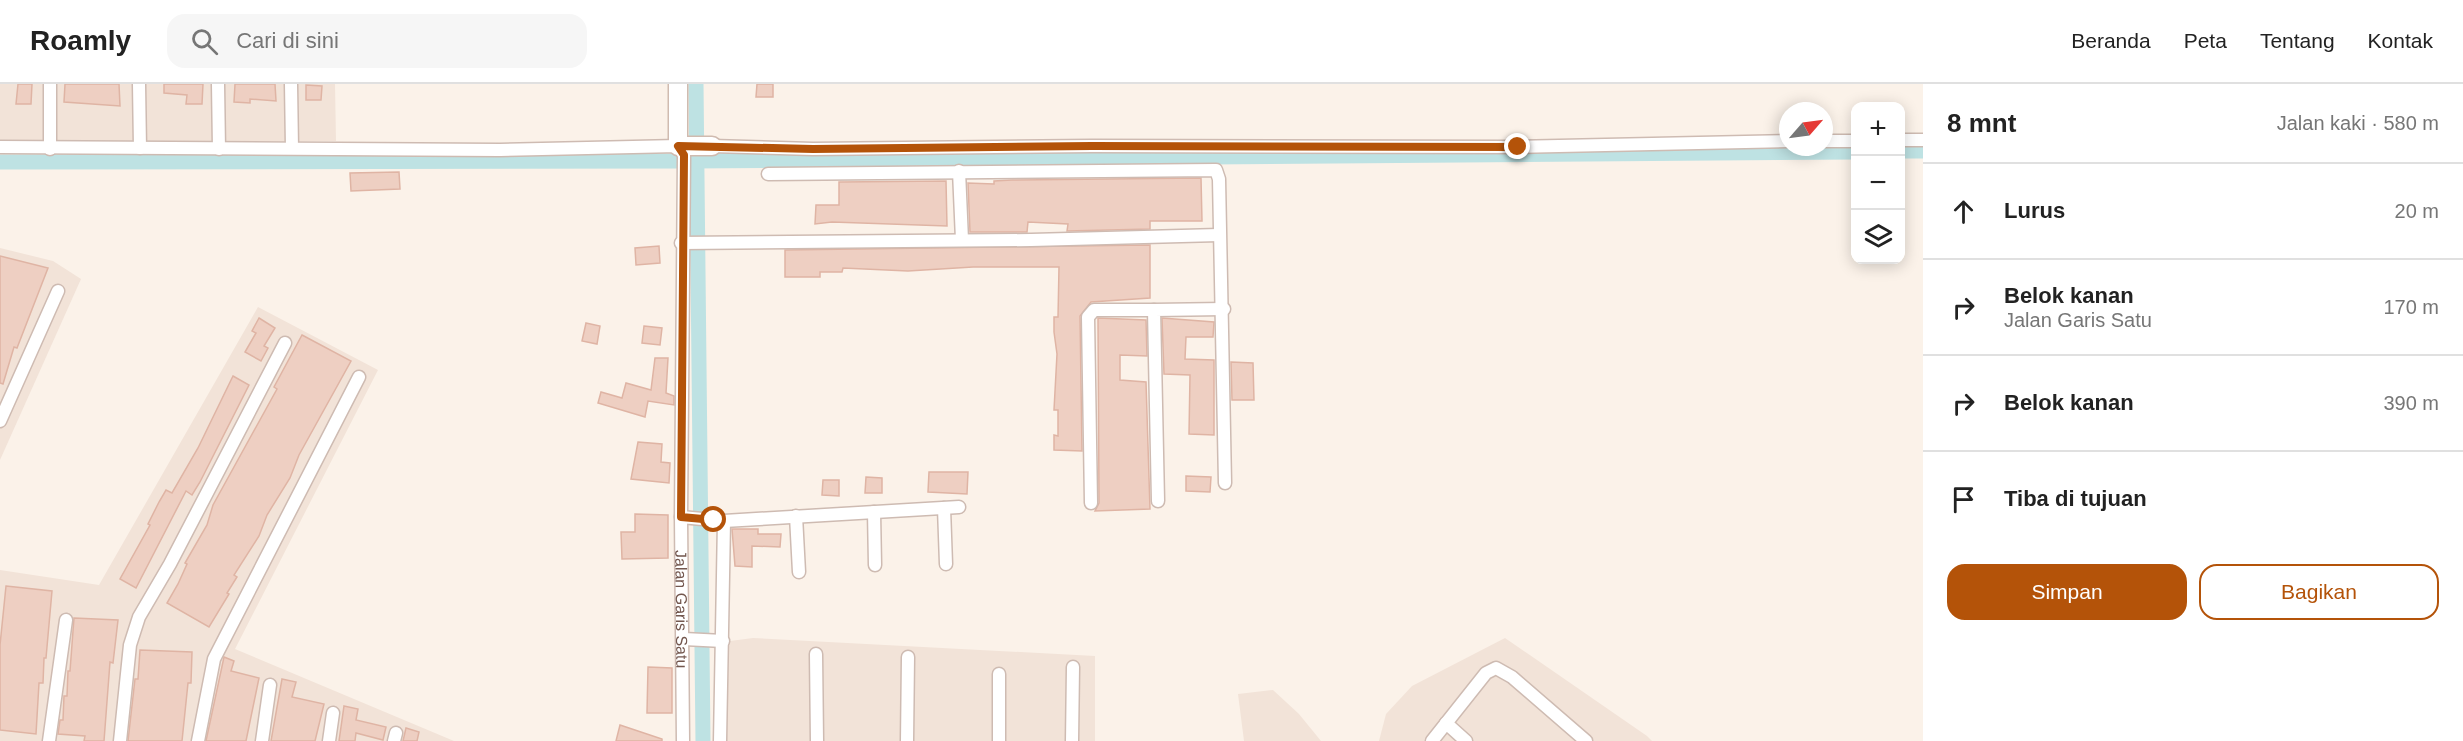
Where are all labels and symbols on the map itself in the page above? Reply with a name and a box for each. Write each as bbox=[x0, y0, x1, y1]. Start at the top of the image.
north arrow bbox=[1779, 102, 1833, 156]
route end bbox=[1504, 133, 1530, 159]
route start bbox=[700, 506, 726, 532]
street label: Jalan Garis Satu bbox=[672, 550, 690, 668]

